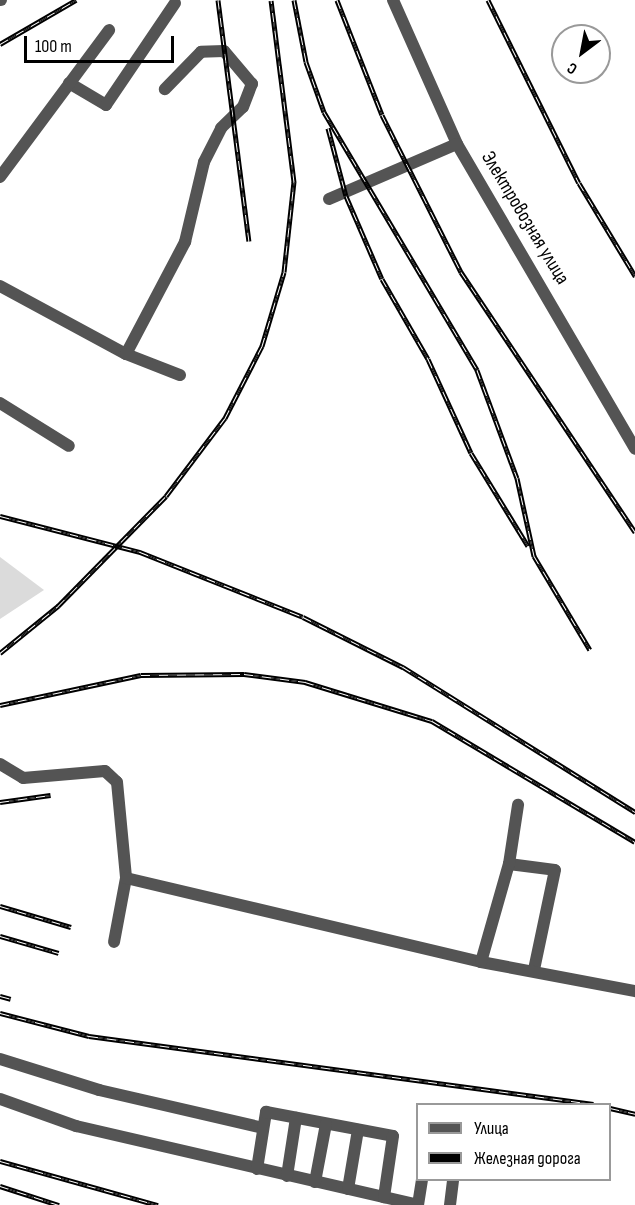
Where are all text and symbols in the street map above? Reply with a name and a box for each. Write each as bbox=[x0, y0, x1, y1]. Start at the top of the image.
scale bar bbox=[27, 24, 177, 62]
north arrow bbox=[551, 24, 611, 84]
text: 100 m bbox=[35, 36, 72, 57]
text: С bbox=[564, 58, 581, 78]
street label: Электровозная улица bbox=[476, 147, 574, 289]
legend bbox=[416, 1103, 611, 1181]
text: Улица bbox=[474, 1118, 509, 1139]
text: Железная дорога bbox=[474, 1148, 581, 1169]

